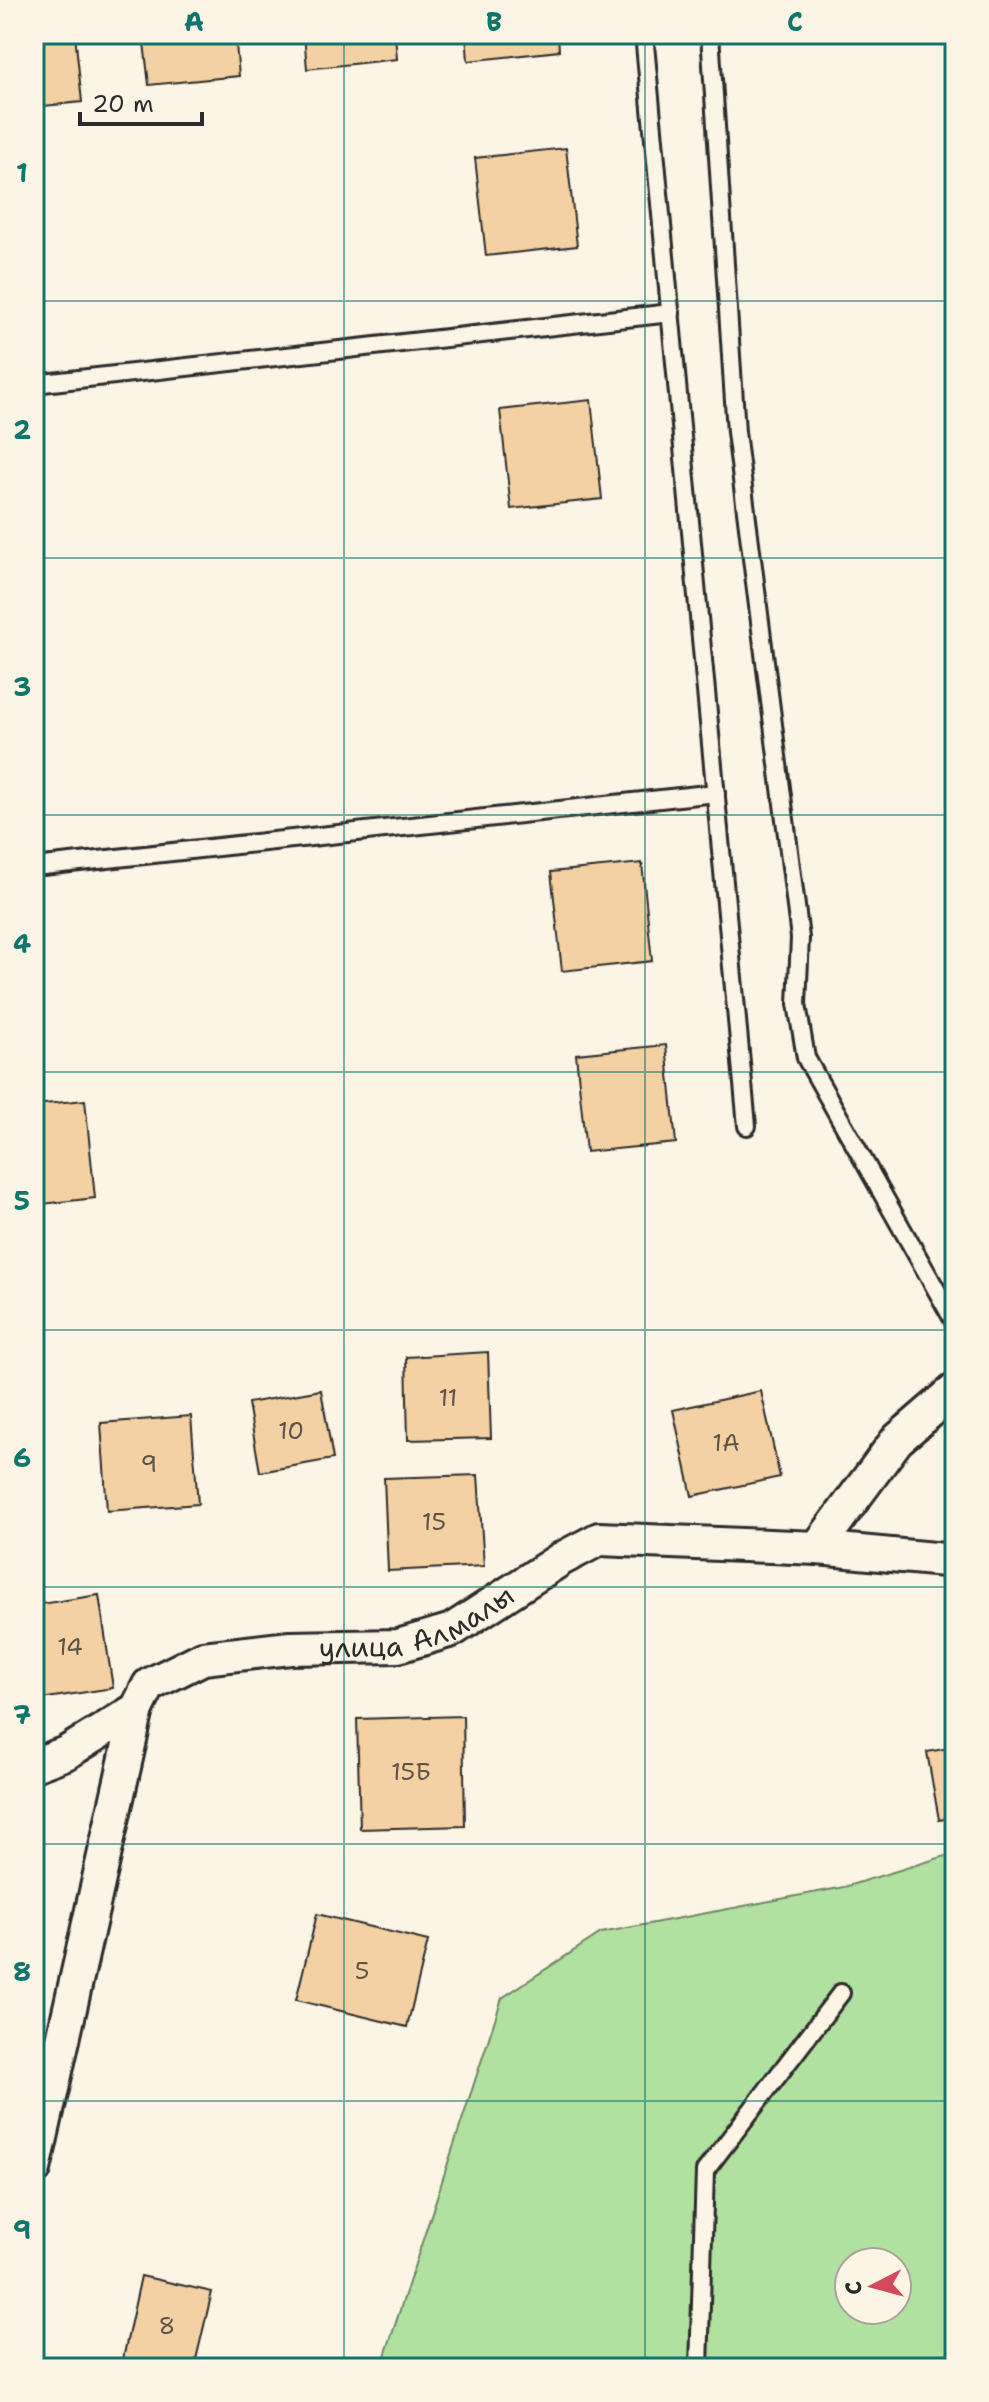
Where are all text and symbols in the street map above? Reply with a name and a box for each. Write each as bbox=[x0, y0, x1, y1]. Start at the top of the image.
text: A bbox=[184, 4, 204, 39]
text: B bbox=[486, 4, 502, 39]
text: C bbox=[787, 4, 803, 39]
scale bar bbox=[80, 76, 202, 126]
text: 20 m bbox=[92, 88, 154, 120]
text: 1 bbox=[16, 155, 28, 190]
text: 2 bbox=[13, 412, 31, 447]
text: 3 bbox=[13, 669, 31, 704]
text: 4 bbox=[13, 926, 31, 961]
text: 5 bbox=[14, 1183, 30, 1218]
house number: 11 bbox=[438, 1382, 458, 1414]
house number: 10 bbox=[278, 1415, 304, 1447]
house number: 1А bbox=[712, 1427, 740, 1459]
text: 6 bbox=[13, 1440, 31, 1475]
house number: 9 bbox=[141, 1448, 157, 1480]
house number: 15 bbox=[422, 1506, 446, 1538]
street label: улица Алмалы bbox=[318, 1576, 521, 1666]
house number: 14 bbox=[57, 1631, 83, 1663]
text: 7 bbox=[13, 1697, 31, 1732]
house number: 15Б bbox=[391, 1756, 431, 1788]
text: 8 bbox=[13, 1954, 31, 1989]
house number: 5 bbox=[355, 1955, 369, 1987]
text: 9 bbox=[13, 2212, 31, 2247]
north arrow bbox=[833, 2246, 913, 2326]
text: С bbox=[838, 2280, 869, 2296]
house number: 8 bbox=[159, 2310, 175, 2342]

